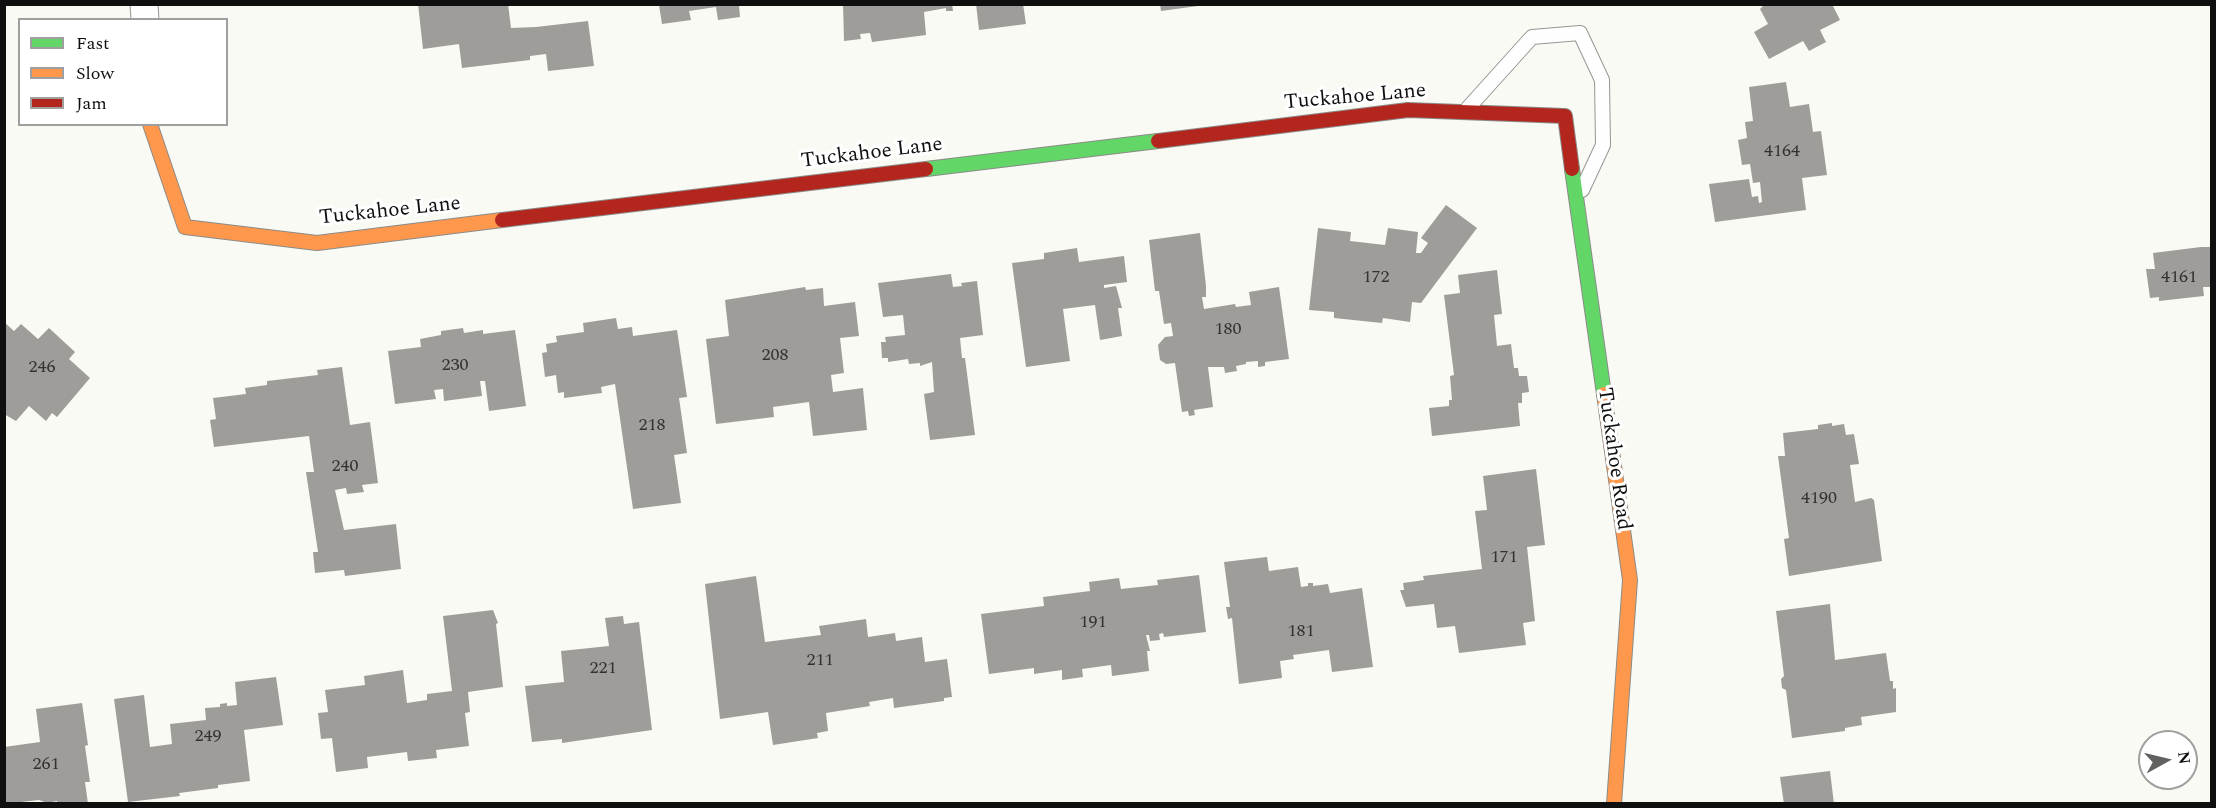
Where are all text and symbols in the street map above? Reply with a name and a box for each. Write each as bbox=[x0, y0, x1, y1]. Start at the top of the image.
legend bbox=[18, 18, 228, 126]
text: Fast bbox=[76, 30, 109, 57]
text: Slow bbox=[76, 60, 114, 87]
street label: Tuckahoe Lane bbox=[1283, 79, 1427, 117]
text: Jam bbox=[76, 90, 107, 117]
street label: Tuckahoe Lane bbox=[800, 133, 944, 175]
house number: 4164 bbox=[1764, 141, 1800, 163]
street label: Tuckahoe Lane bbox=[318, 192, 462, 232]
house number: 172 bbox=[1363, 267, 1389, 289]
house number: 4161 bbox=[2161, 267, 2197, 289]
house number: 180 bbox=[1215, 319, 1241, 341]
house number: 208 bbox=[762, 345, 788, 367]
house number: 230 bbox=[442, 355, 468, 377]
house number: 246 bbox=[29, 357, 55, 379]
street label: Tuckahoe Road bbox=[1591, 386, 1635, 532]
house number: 218 bbox=[639, 415, 665, 437]
house number: 240 bbox=[332, 456, 358, 478]
house number: 4190 bbox=[1801, 488, 1837, 510]
house number: 171 bbox=[1491, 547, 1517, 569]
house number: 191 bbox=[1080, 612, 1106, 634]
house number: 181 bbox=[1288, 621, 1314, 643]
house number: 211 bbox=[807, 650, 833, 672]
house number: 221 bbox=[590, 658, 616, 680]
house number: 249 bbox=[195, 726, 221, 748]
north arrow bbox=[2138, 730, 2198, 790]
text: N bbox=[2171, 750, 2197, 766]
house number: 261 bbox=[33, 754, 59, 776]

